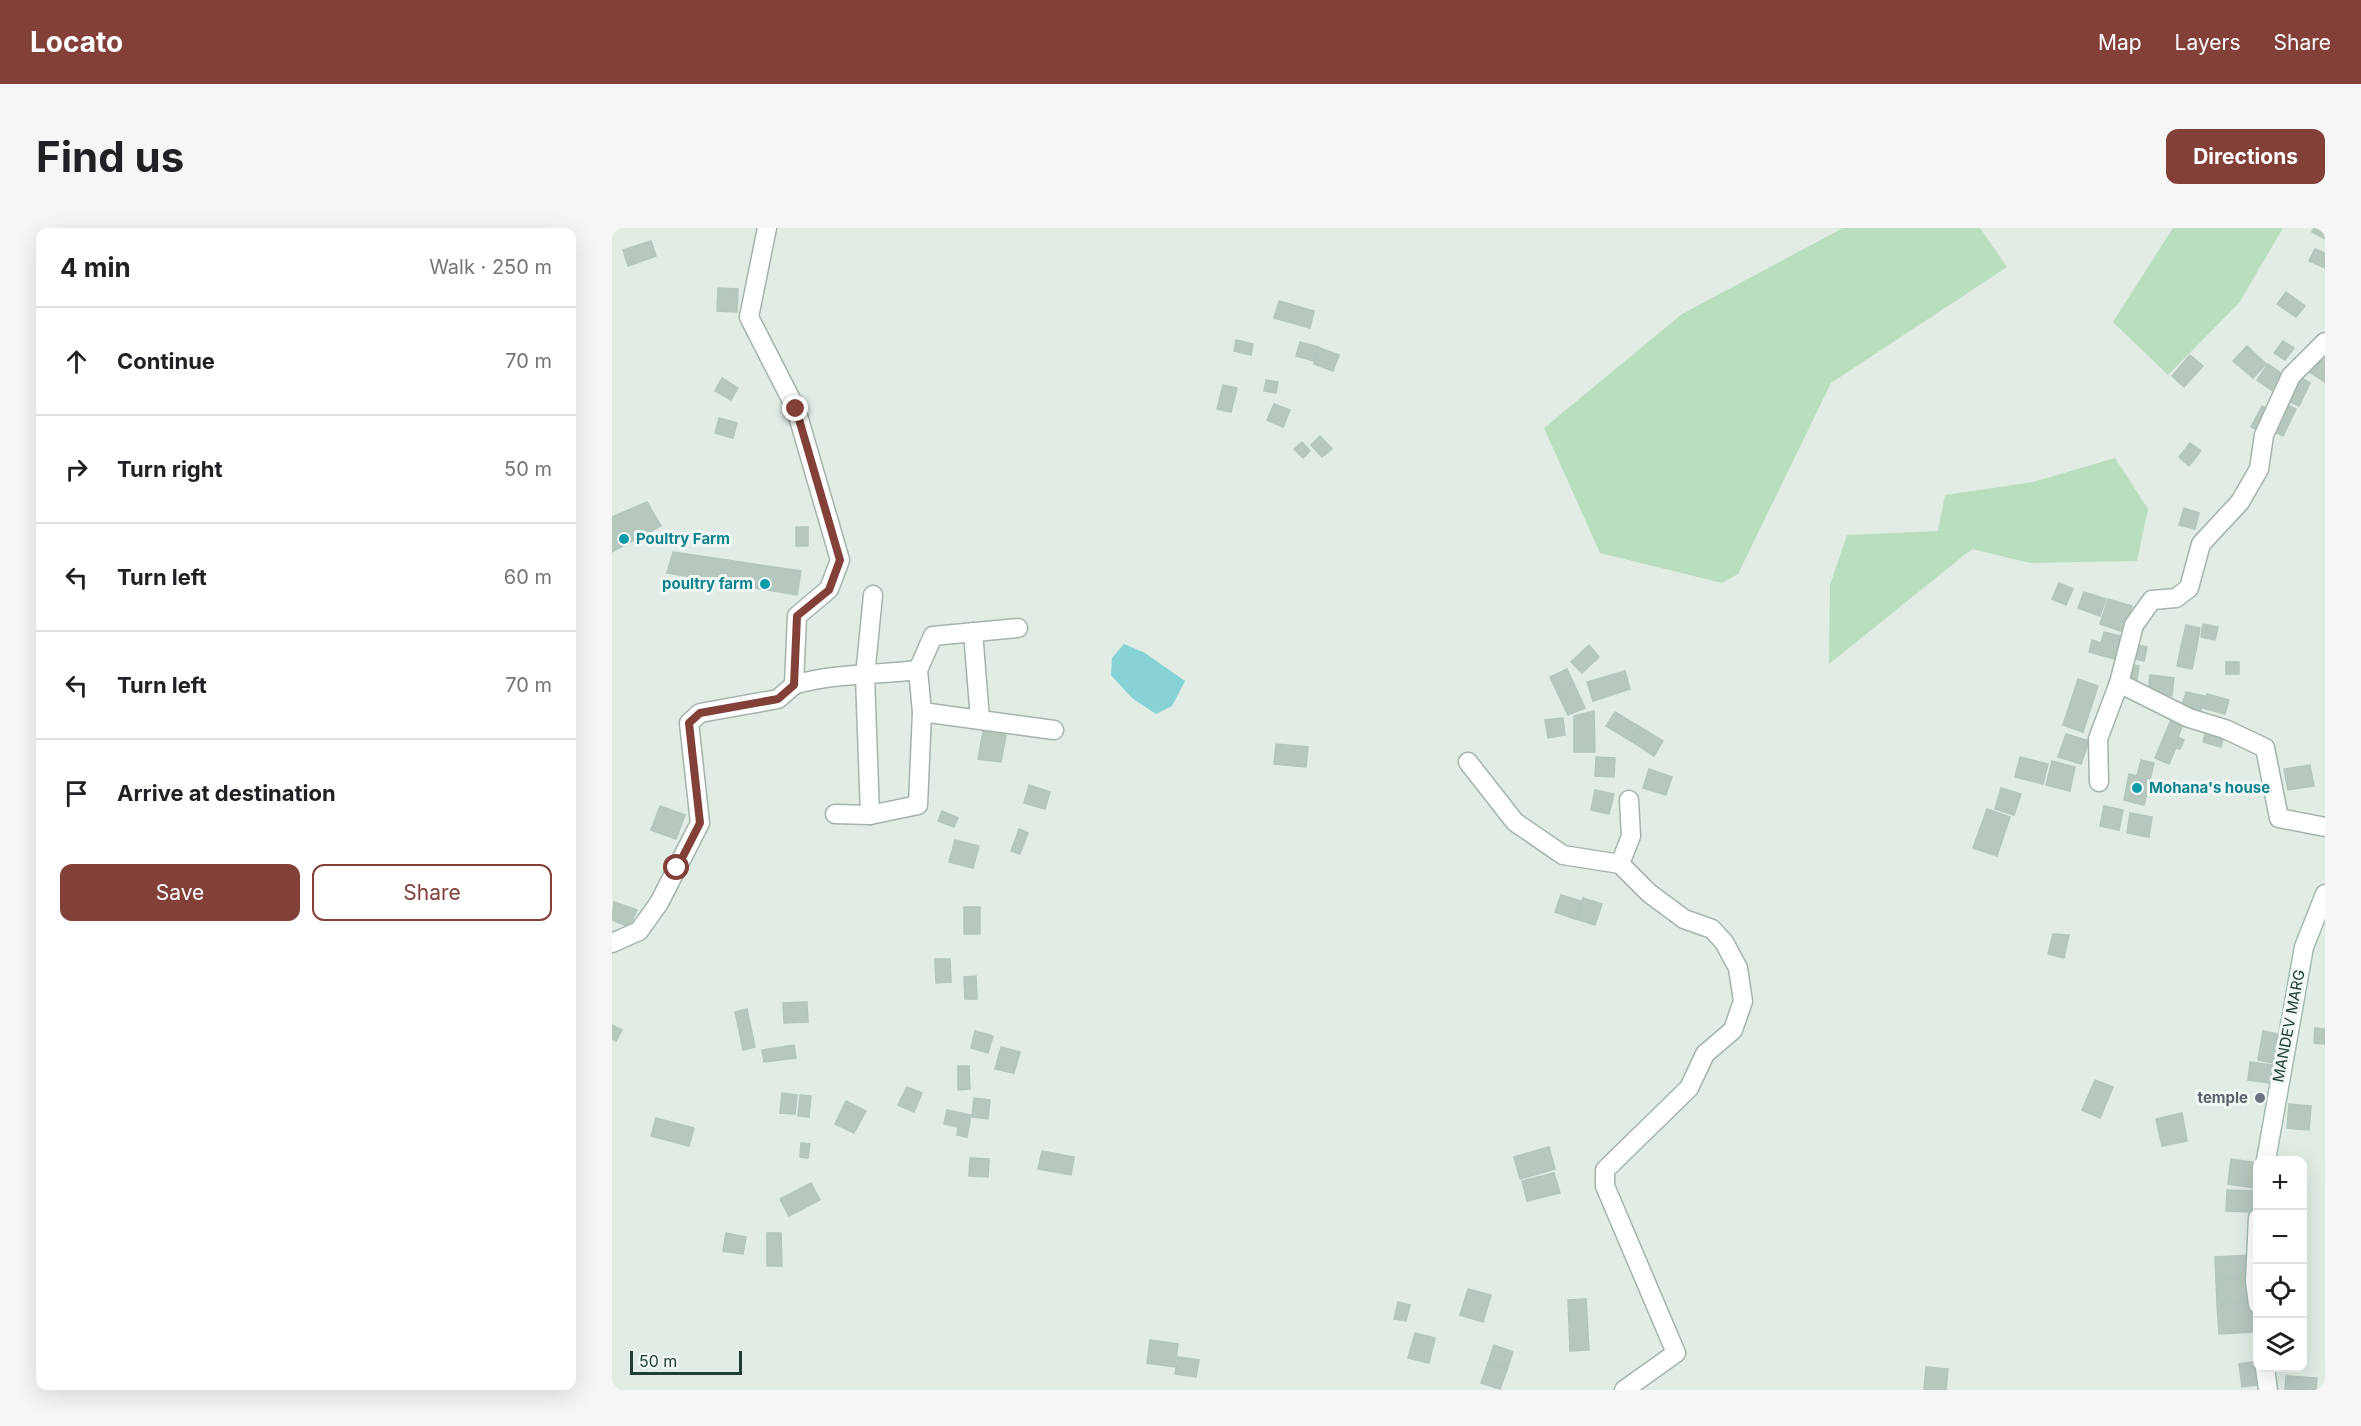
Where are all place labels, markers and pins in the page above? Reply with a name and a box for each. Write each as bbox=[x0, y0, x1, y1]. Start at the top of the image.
place label: Poultry Farm bbox=[636, 529, 730, 548]
marker: Poultry Farm bbox=[617, 532, 631, 546]
place label: poultry farm bbox=[662, 574, 753, 593]
marker: poultry farm bbox=[758, 577, 772, 591]
place label: Mohana's house bbox=[2149, 778, 2270, 797]
marker: Mohana's house bbox=[2130, 781, 2144, 795]
place label: temple bbox=[2198, 1088, 2248, 1107]
marker: temple bbox=[2253, 1091, 2267, 1105]

